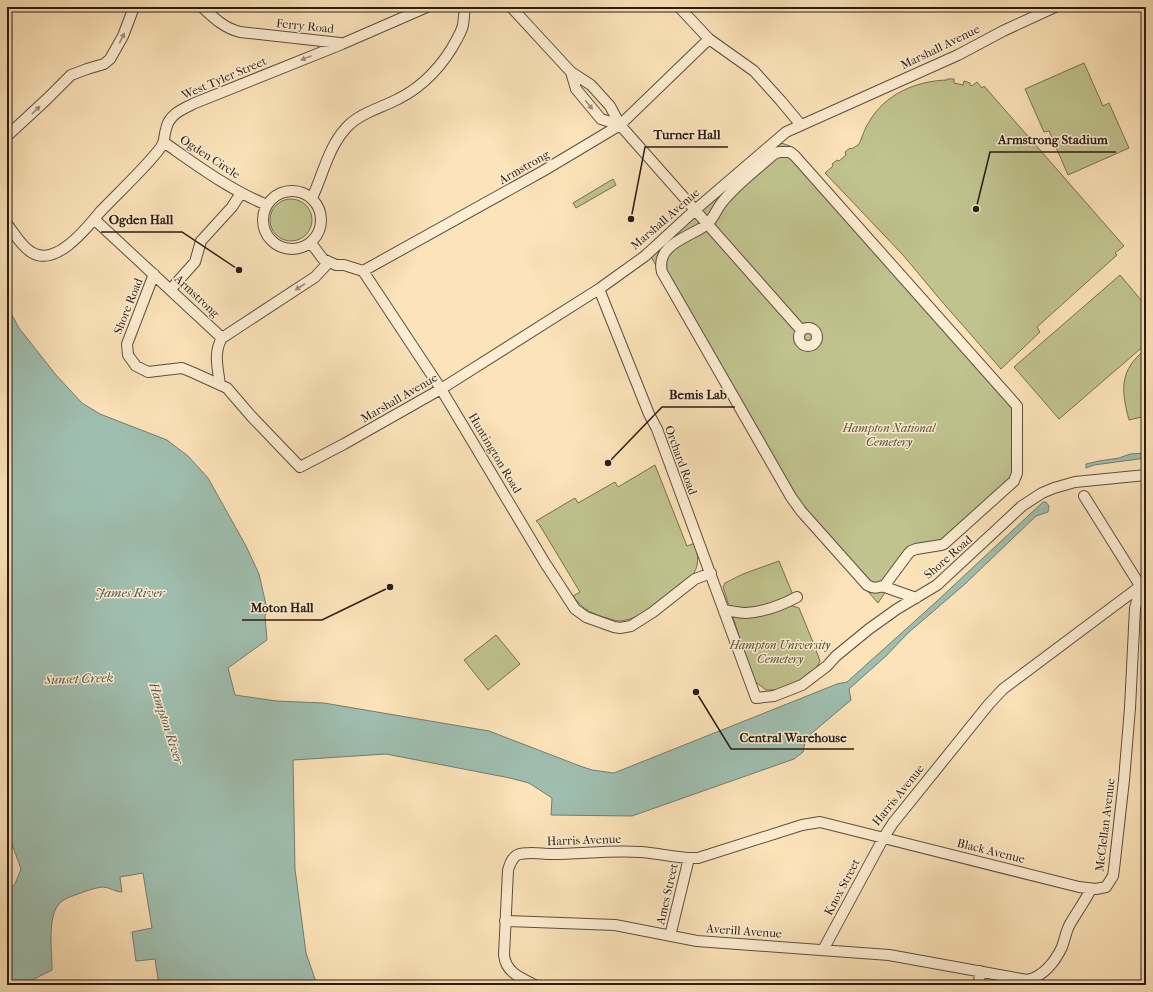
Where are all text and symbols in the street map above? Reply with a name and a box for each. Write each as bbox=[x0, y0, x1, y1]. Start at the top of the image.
street label: Ferry Road bbox=[275, 16, 335, 36]
street label: Marshall Avenue bbox=[898, 22, 982, 72]
one-way arrow bbox=[119, 32, 125, 44]
street label: West Tyler Street bbox=[179, 54, 269, 103]
one-way arrow bbox=[299, 56, 311, 62]
one-way arrow bbox=[585, 99, 594, 110]
one-way arrow bbox=[31, 105, 41, 115]
callout: Turner Hall bbox=[645, 122, 728, 147]
text: Turner Hall bbox=[652, 127, 721, 142]
callout: Armstrong Stadium bbox=[990, 127, 1116, 152]
street label: Ogden Circle bbox=[177, 132, 243, 182]
text: Armstrong Stadium bbox=[997, 132, 1108, 148]
street label: Armstrong bbox=[495, 147, 552, 188]
street label: Marshall Avenue bbox=[628, 185, 702, 253]
callout: Ogden Hall bbox=[101, 207, 182, 232]
text: Ogden Hall bbox=[109, 212, 174, 228]
street label: Armstrong bbox=[171, 271, 223, 321]
street label: Shore Road bbox=[110, 276, 146, 336]
one-way arrow bbox=[294, 283, 305, 291]
street label: Marshall Avenue bbox=[358, 370, 440, 426]
callout: Bemis Lab bbox=[662, 382, 735, 407]
text: Bemis Lab bbox=[669, 387, 727, 402]
street label: Huntington Road bbox=[466, 410, 525, 496]
park label: Hampton National Cemetery bbox=[842, 421, 937, 449]
street label: Orchard Road bbox=[662, 423, 700, 497]
street label: Shore Road bbox=[921, 532, 975, 582]
water label: James River bbox=[95, 585, 166, 600]
callout: Moton Hall bbox=[242, 595, 322, 620]
text: Moton Hall bbox=[249, 600, 314, 615]
park label: Hampton University Cemetery bbox=[729, 638, 831, 666]
water label: Sunset Creek bbox=[43, 670, 114, 687]
water label: Hampton River bbox=[146, 680, 187, 767]
callout: Central Warehouse bbox=[731, 724, 854, 749]
text: Central Warehouse bbox=[739, 730, 847, 745]
street label: Harris Avenue bbox=[869, 762, 927, 828]
street label: McClellan Avenue bbox=[1092, 778, 1118, 872]
street label: Harris Avenue bbox=[547, 832, 622, 848]
street label: Black Avenue bbox=[956, 836, 1026, 866]
street label: Knox Street bbox=[821, 856, 863, 918]
street label: Ames Street bbox=[653, 861, 681, 927]
street label: Averill Avenue bbox=[705, 921, 782, 941]

